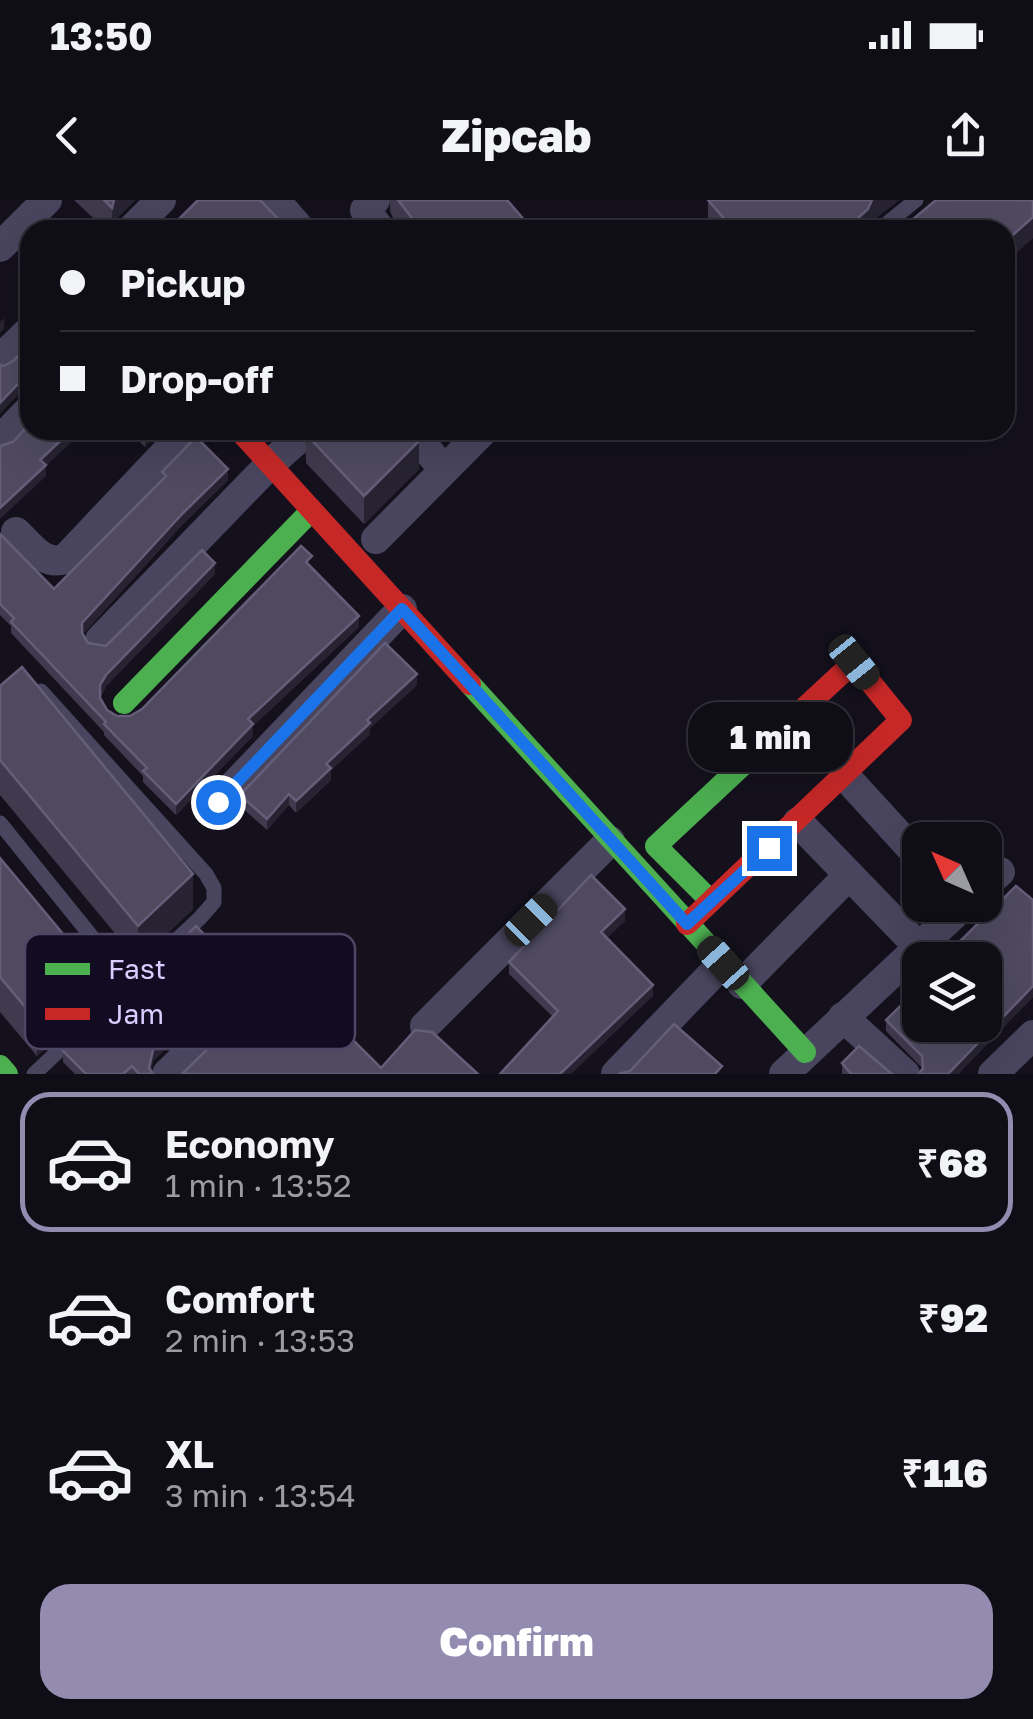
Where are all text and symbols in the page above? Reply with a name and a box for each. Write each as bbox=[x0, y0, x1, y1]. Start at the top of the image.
text: 13:50 bbox=[50, 13, 153, 58]
icon: back bbox=[40, 108, 95, 163]
text: Zipcab bbox=[442, 108, 591, 162]
icon: share bbox=[938, 108, 993, 163]
text: Pickup bbox=[120, 260, 246, 305]
text: Drop-off bbox=[120, 356, 273, 401]
car bbox=[823, 629, 885, 695]
callout: 1 min bbox=[686, 703, 852, 773]
text: 1 min bbox=[730, 718, 811, 756]
route start bbox=[196, 780, 241, 825]
north arrow bbox=[902, 822, 1002, 922]
map controls bbox=[902, 822, 1002, 1042]
route end bbox=[747, 826, 792, 871]
car bbox=[499, 888, 563, 952]
car bbox=[692, 931, 754, 995]
legend bbox=[25, 934, 355, 1049]
button: layers bbox=[902, 942, 1002, 1042]
text: Fast bbox=[108, 952, 166, 985]
text: Jam bbox=[108, 997, 164, 1030]
icon: car bbox=[45, 1117, 135, 1207]
text: Economy bbox=[165, 1121, 334, 1166]
text: ₹68 bbox=[917, 1140, 988, 1185]
text: 1 min · 13:52 bbox=[165, 1166, 352, 1204]
icon: car bbox=[45, 1272, 135, 1362]
text: Comfort bbox=[165, 1276, 315, 1321]
text: ₹92 bbox=[918, 1295, 988, 1340]
text: 2 min · 13:53 bbox=[165, 1321, 355, 1359]
icon: car bbox=[45, 1427, 135, 1517]
text: XL bbox=[165, 1431, 214, 1476]
text: ₹116 bbox=[901, 1450, 988, 1495]
text: 3 min · 13:54 bbox=[165, 1476, 356, 1514]
button: Confirm bbox=[40, 1584, 993, 1699]

